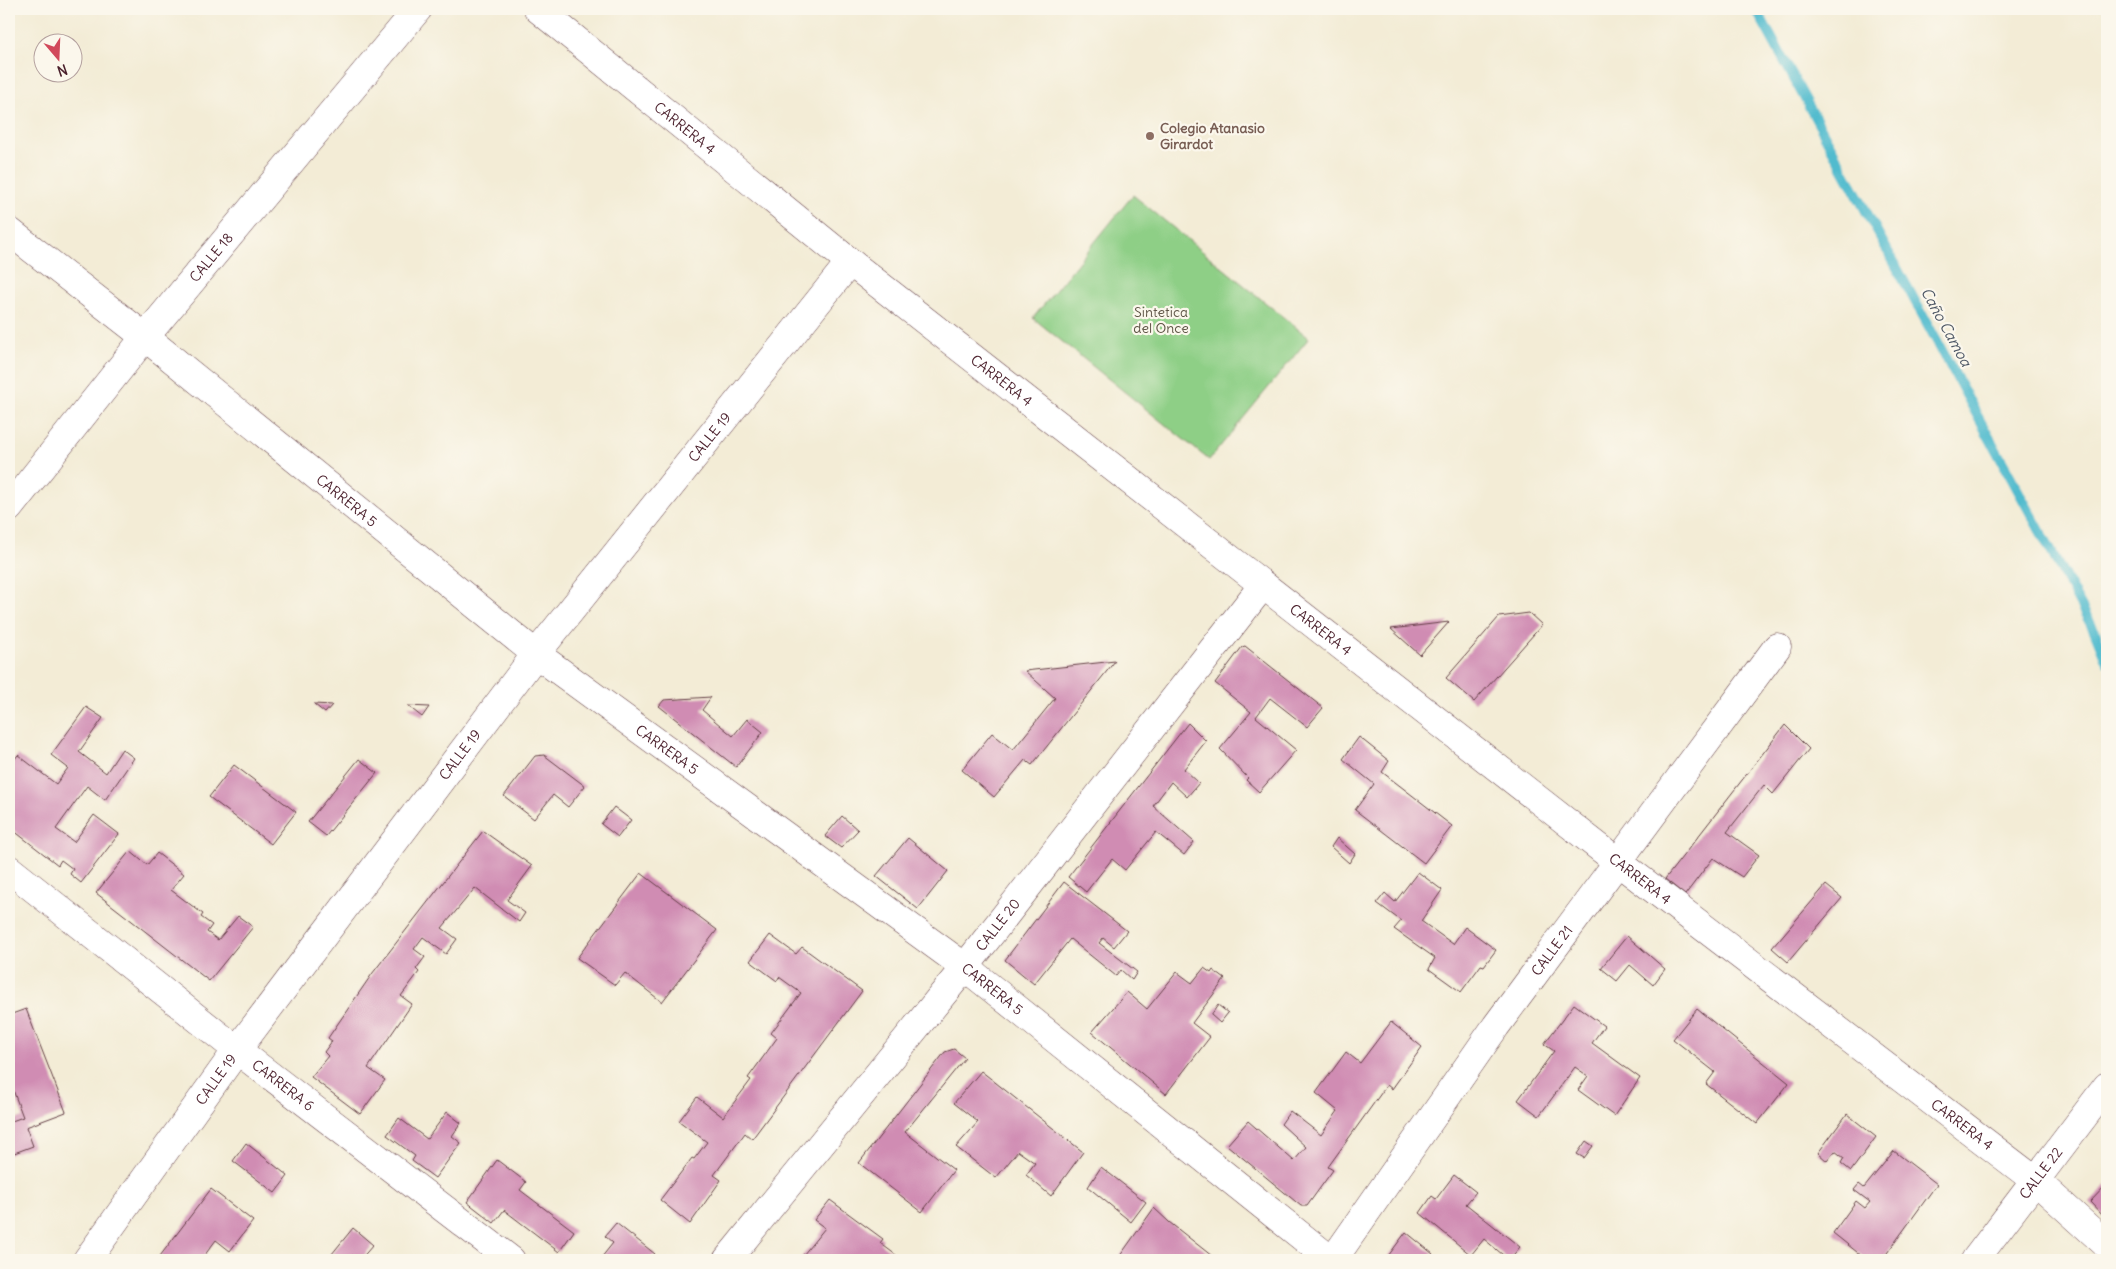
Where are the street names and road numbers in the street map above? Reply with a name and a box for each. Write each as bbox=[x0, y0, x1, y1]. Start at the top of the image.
street label: CARRERA 4 bbox=[651, 98, 719, 158]
street label: CALLE 18 bbox=[186, 229, 237, 286]
street label: CARRERA 4 bbox=[967, 351, 1036, 410]
street label: CALLE 19 bbox=[684, 409, 735, 466]
street label: CARRERA 5 bbox=[312, 470, 381, 531]
street label: CARRERA 4 bbox=[1286, 600, 1355, 659]
street label: CARRERA 5 bbox=[632, 721, 702, 779]
street label: CALLE 19 bbox=[435, 726, 485, 784]
street label: CARRERA 4 bbox=[1605, 849, 1675, 908]
street label: CALLE 20 bbox=[972, 895, 1024, 955]
street label: CALLE 21 bbox=[1527, 922, 1576, 979]
street label: CARRERA 5 bbox=[958, 959, 1027, 1019]
street label: CALLE 19 bbox=[192, 1050, 240, 1108]
street label: CARRERA 6 bbox=[248, 1056, 318, 1115]
street label: CARRERA 4 bbox=[1927, 1095, 1997, 1154]
street label: CALLE 22 bbox=[2015, 1143, 2066, 1203]

